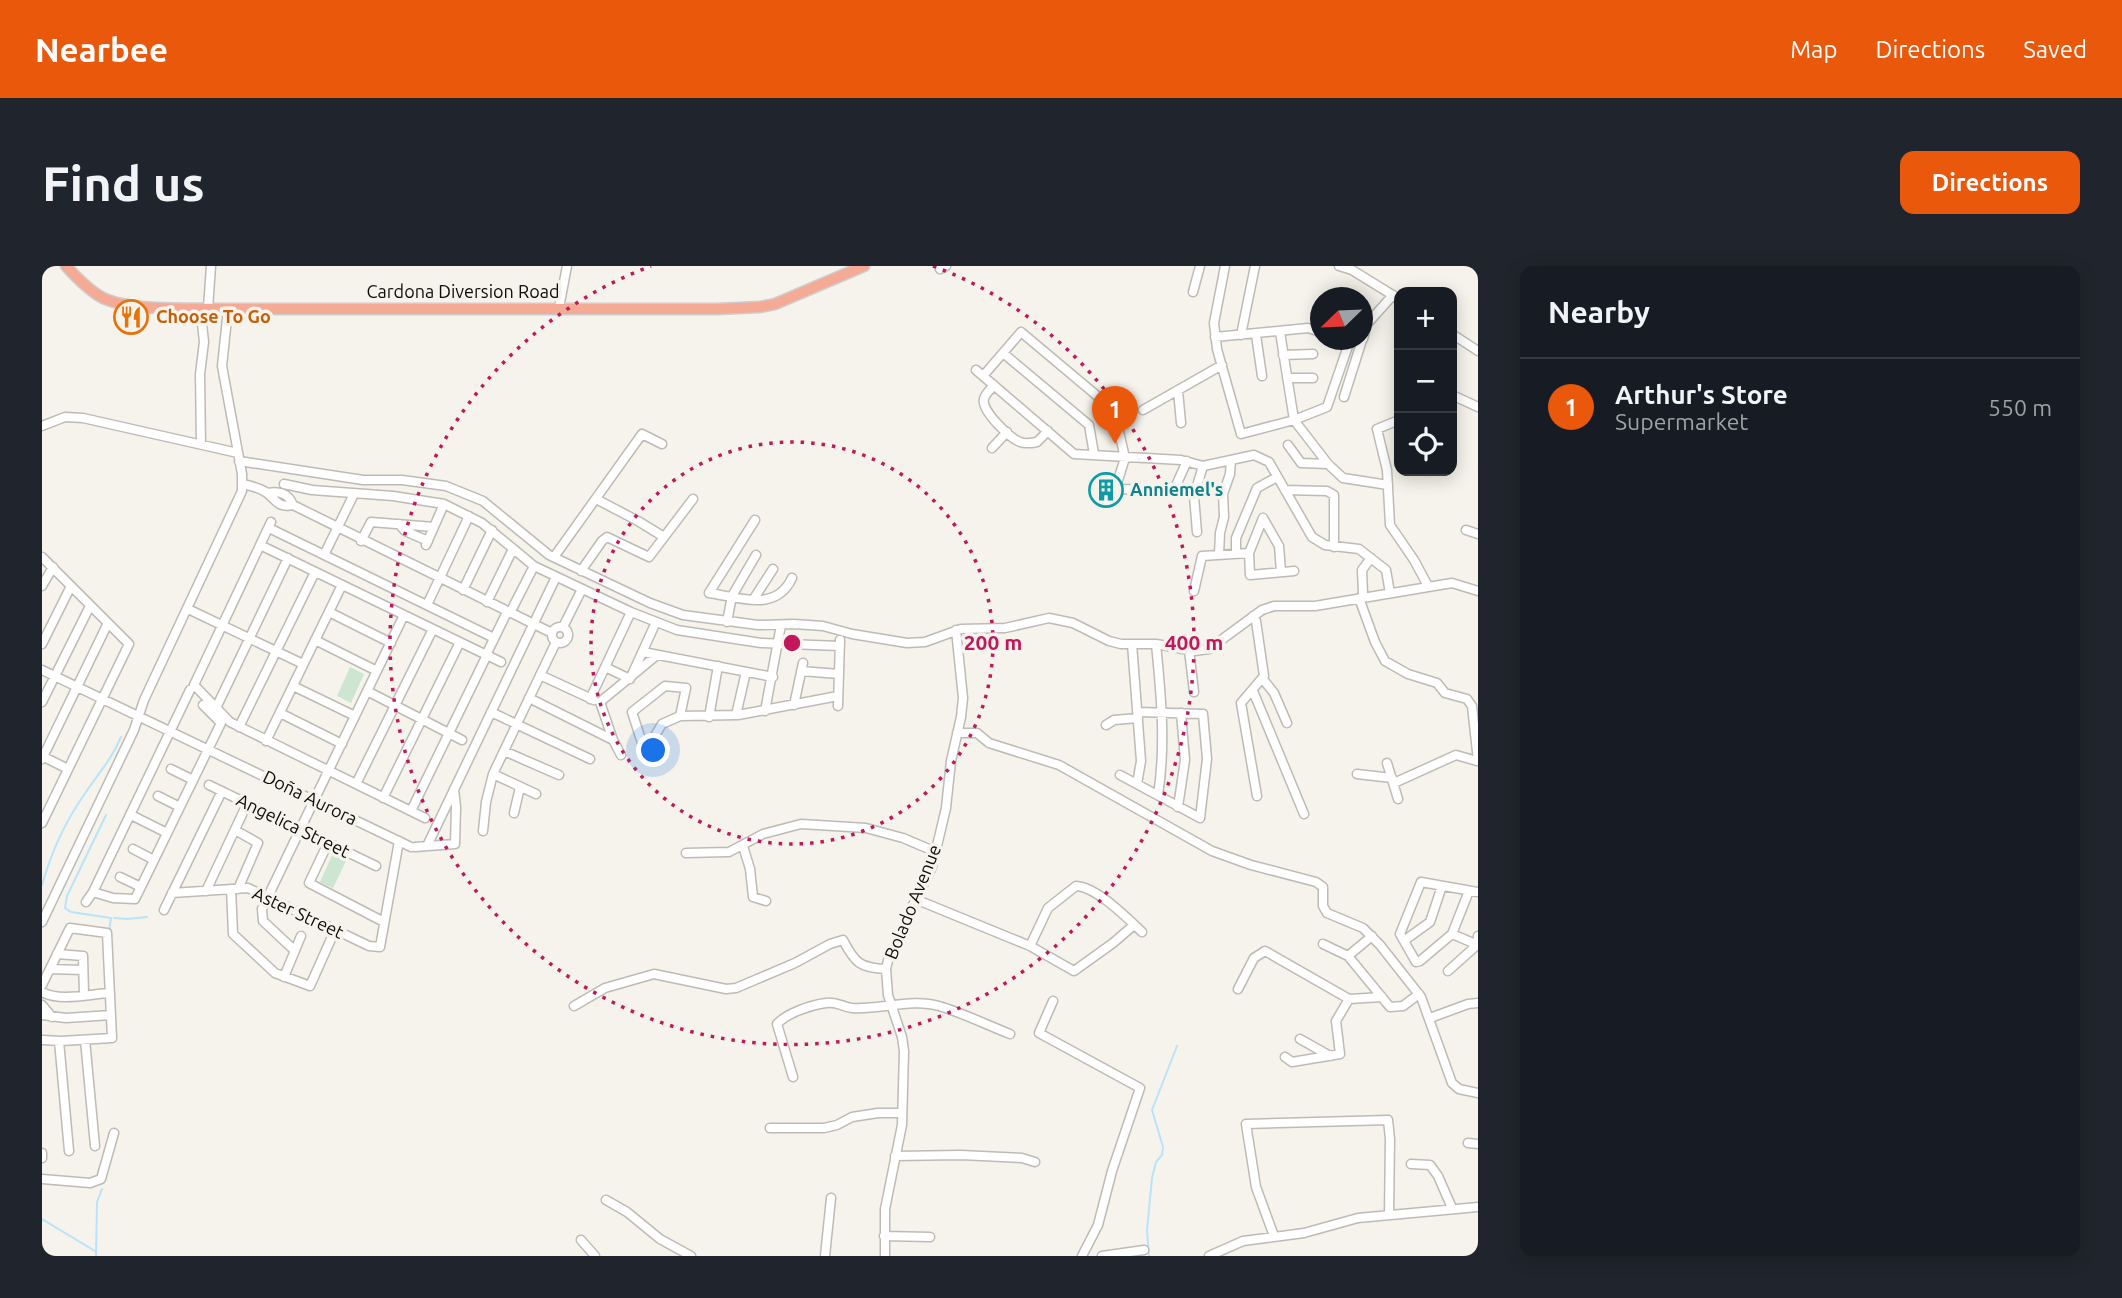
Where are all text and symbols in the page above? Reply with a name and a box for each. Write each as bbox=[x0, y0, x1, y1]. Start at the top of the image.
text: Nearbee bbox=[35, 31, 168, 68]
text: Map bbox=[1790, 36, 1837, 63]
text: Directions bbox=[1875, 36, 1985, 63]
text: Saved bbox=[2023, 36, 2087, 63]
button: Directions bbox=[1900, 151, 2080, 214]
text: Find us bbox=[42, 155, 205, 210]
street label: Cardona Diversion Road bbox=[367, 281, 559, 301]
north arrow bbox=[1310, 287, 1373, 350]
map controls bbox=[1394, 287, 1457, 476]
button: + bbox=[1394, 287, 1457, 350]
text: Nearby bbox=[1548, 295, 1650, 329]
restaurant icon: Choose To Go bbox=[112, 298, 150, 336]
place label: Choose To Go bbox=[156, 306, 271, 326]
button: − bbox=[1394, 350, 1457, 413]
text: Arthur's Store bbox=[1615, 380, 1788, 409]
pin: 1 bbox=[1092, 386, 1138, 444]
text: 1 bbox=[1565, 395, 1577, 420]
text: 550 m bbox=[1988, 395, 2052, 420]
text: Supermarket bbox=[1615, 409, 1748, 434]
button: locate bbox=[1394, 413, 1457, 476]
building icon: Anniemel's bbox=[1087, 471, 1125, 509]
place label: Anniemel's bbox=[1130, 479, 1223, 499]
text: 200 m bbox=[964, 630, 1022, 654]
text: 400 m bbox=[1165, 630, 1223, 654]
centre of rings bbox=[780, 631, 804, 655]
your location bbox=[636, 733, 670, 767]
street label: Doña Aurora bbox=[260, 766, 361, 829]
street label: Angelica Street bbox=[234, 789, 353, 861]
street label: Bolado Avenue bbox=[880, 841, 944, 962]
street label: Aster Street bbox=[250, 882, 347, 942]

